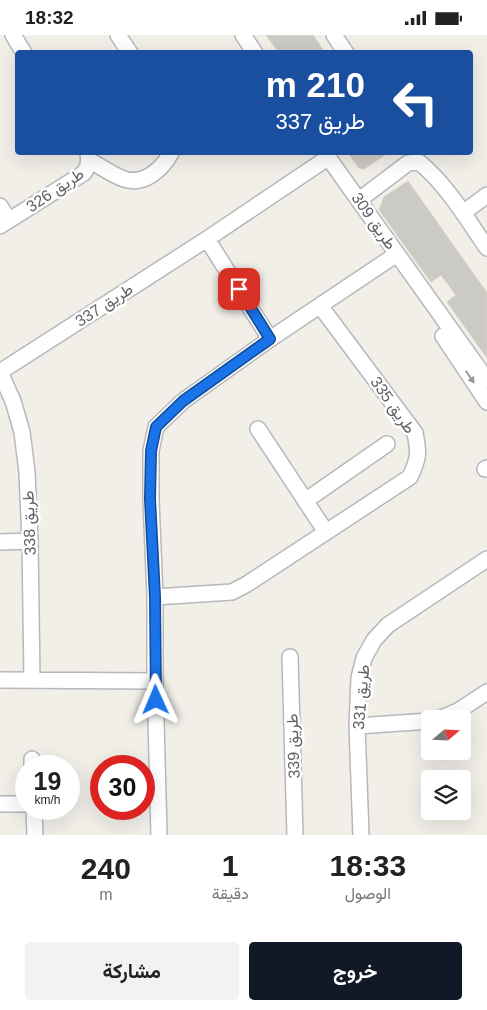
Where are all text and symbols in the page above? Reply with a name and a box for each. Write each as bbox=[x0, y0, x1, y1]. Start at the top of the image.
text: 18:32 bbox=[25, 7, 74, 28]
text: 210 m bbox=[266, 65, 365, 104]
icon: left bbox=[383, 70, 448, 135]
text: طريق 337 bbox=[276, 109, 365, 134]
street label: طريق 326 bbox=[23, 165, 88, 217]
street label: طريق 309 bbox=[347, 189, 400, 254]
pin bbox=[218, 268, 260, 310]
icon: arrive bbox=[225, 275, 253, 303]
street label: طريق 337 bbox=[72, 280, 137, 332]
one-way arrow bbox=[465, 371, 475, 384]
street label: طريق 335 bbox=[366, 373, 419, 438]
street label: طريق 338 bbox=[19, 490, 41, 556]
street label: طريق 331 bbox=[350, 664, 374, 730]
position arrow bbox=[129, 673, 181, 725]
north arrow bbox=[421, 710, 471, 760]
map controls bbox=[421, 710, 471, 820]
street label: طريق 339 bbox=[283, 713, 305, 779]
speed limit sign: 30 bbox=[90, 755, 155, 820]
text: 19 bbox=[34, 767, 61, 795]
button: layers bbox=[421, 770, 471, 820]
text: km/h bbox=[34, 793, 61, 807]
text: 1 bbox=[222, 849, 239, 882]
text: 18:33 bbox=[329, 849, 406, 882]
text: 240 bbox=[81, 852, 131, 885]
text: دقيقة bbox=[212, 885, 249, 902]
text: الوصول bbox=[345, 885, 391, 902]
text: m bbox=[99, 886, 113, 903]
button: مشاركة bbox=[25, 942, 239, 1000]
button: خروج bbox=[249, 942, 462, 1000]

